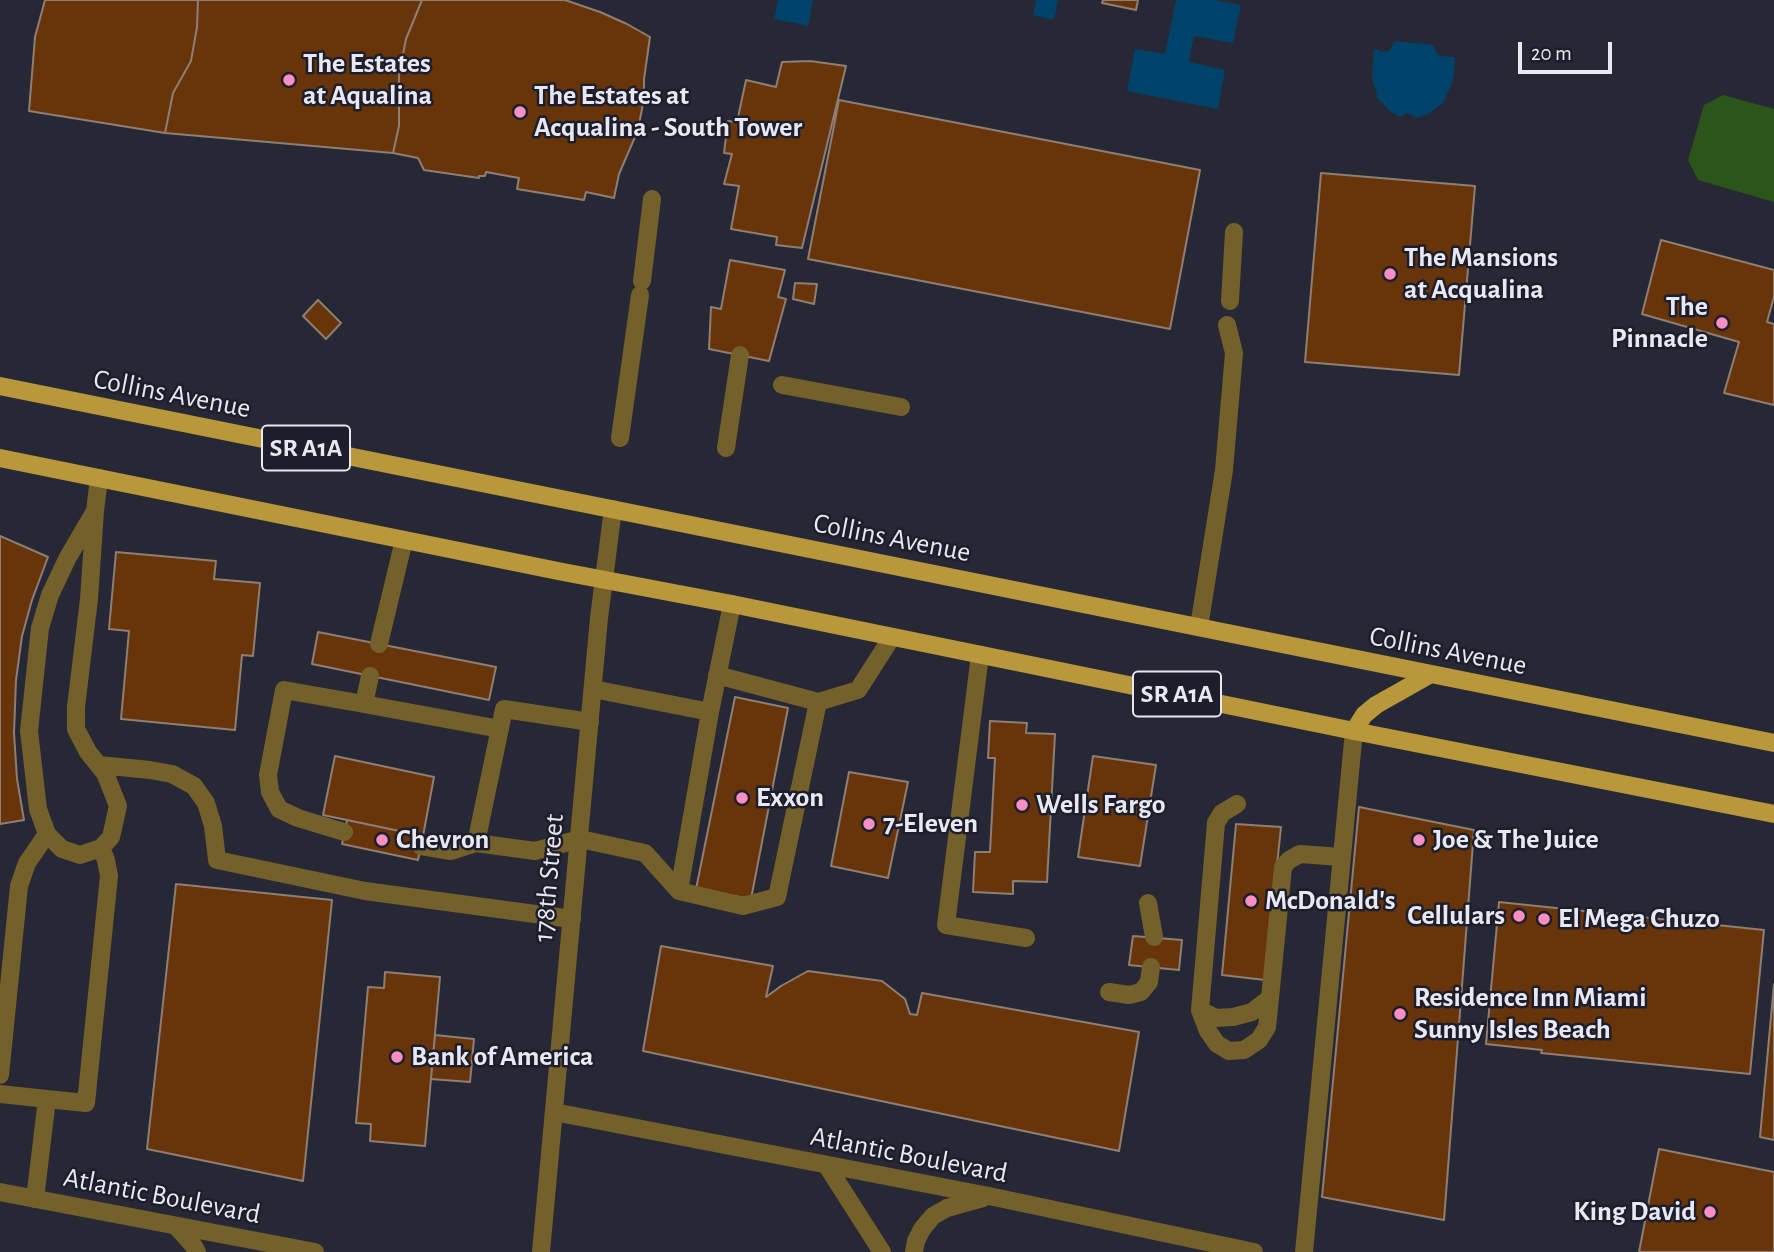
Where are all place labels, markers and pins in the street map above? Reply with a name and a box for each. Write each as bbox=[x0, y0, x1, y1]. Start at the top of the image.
place label: The Estates at Aqualina bbox=[303, 47, 432, 113]
marker: The Estates at Aqualina bbox=[281, 72, 297, 88]
place label: The Estates at Acqualina - South Tower bbox=[534, 79, 802, 145]
marker: The Estates at Acqualina - South Tower bbox=[512, 104, 528, 120]
place label: The Mansions at Acqualina bbox=[1404, 241, 1558, 307]
marker: The Mansions at Acqualina bbox=[1382, 266, 1398, 282]
place label: The Pinnacle bbox=[1611, 290, 1708, 356]
marker: The Pinnacle bbox=[1714, 315, 1730, 331]
place label: Exxon bbox=[756, 781, 824, 815]
place label: Wells Fargo bbox=[1036, 788, 1165, 822]
marker: Exxon bbox=[734, 790, 750, 806]
marker: Wells Fargo bbox=[1014, 797, 1030, 813]
place label: 7-Eleven bbox=[883, 807, 978, 841]
marker: 7-Eleven bbox=[861, 816, 877, 832]
place label: Chevron bbox=[396, 823, 489, 857]
place label: Joe & The Juice bbox=[1433, 823, 1599, 857]
marker: Chevron bbox=[374, 832, 390, 848]
marker: Joe & The Juice bbox=[1411, 832, 1427, 848]
place label: McDonald's bbox=[1265, 884, 1395, 918]
marker: McDonald's bbox=[1243, 893, 1259, 909]
place label: Cellulars bbox=[1407, 899, 1505, 933]
place label: El Mega Chuzo bbox=[1558, 902, 1720, 936]
marker: Cellulars bbox=[1511, 908, 1527, 924]
marker: El Mega Chuzo bbox=[1536, 911, 1552, 927]
place label: Residence Inn Miami Sunny Isles Beach bbox=[1414, 981, 1646, 1047]
marker: Residence Inn Miami Sunny Isles Beach bbox=[1392, 1006, 1408, 1022]
place label: Bank of America bbox=[411, 1040, 594, 1074]
marker: Bank of America bbox=[389, 1049, 405, 1065]
place label: King David bbox=[1573, 1195, 1696, 1229]
marker: King David bbox=[1702, 1204, 1718, 1220]

